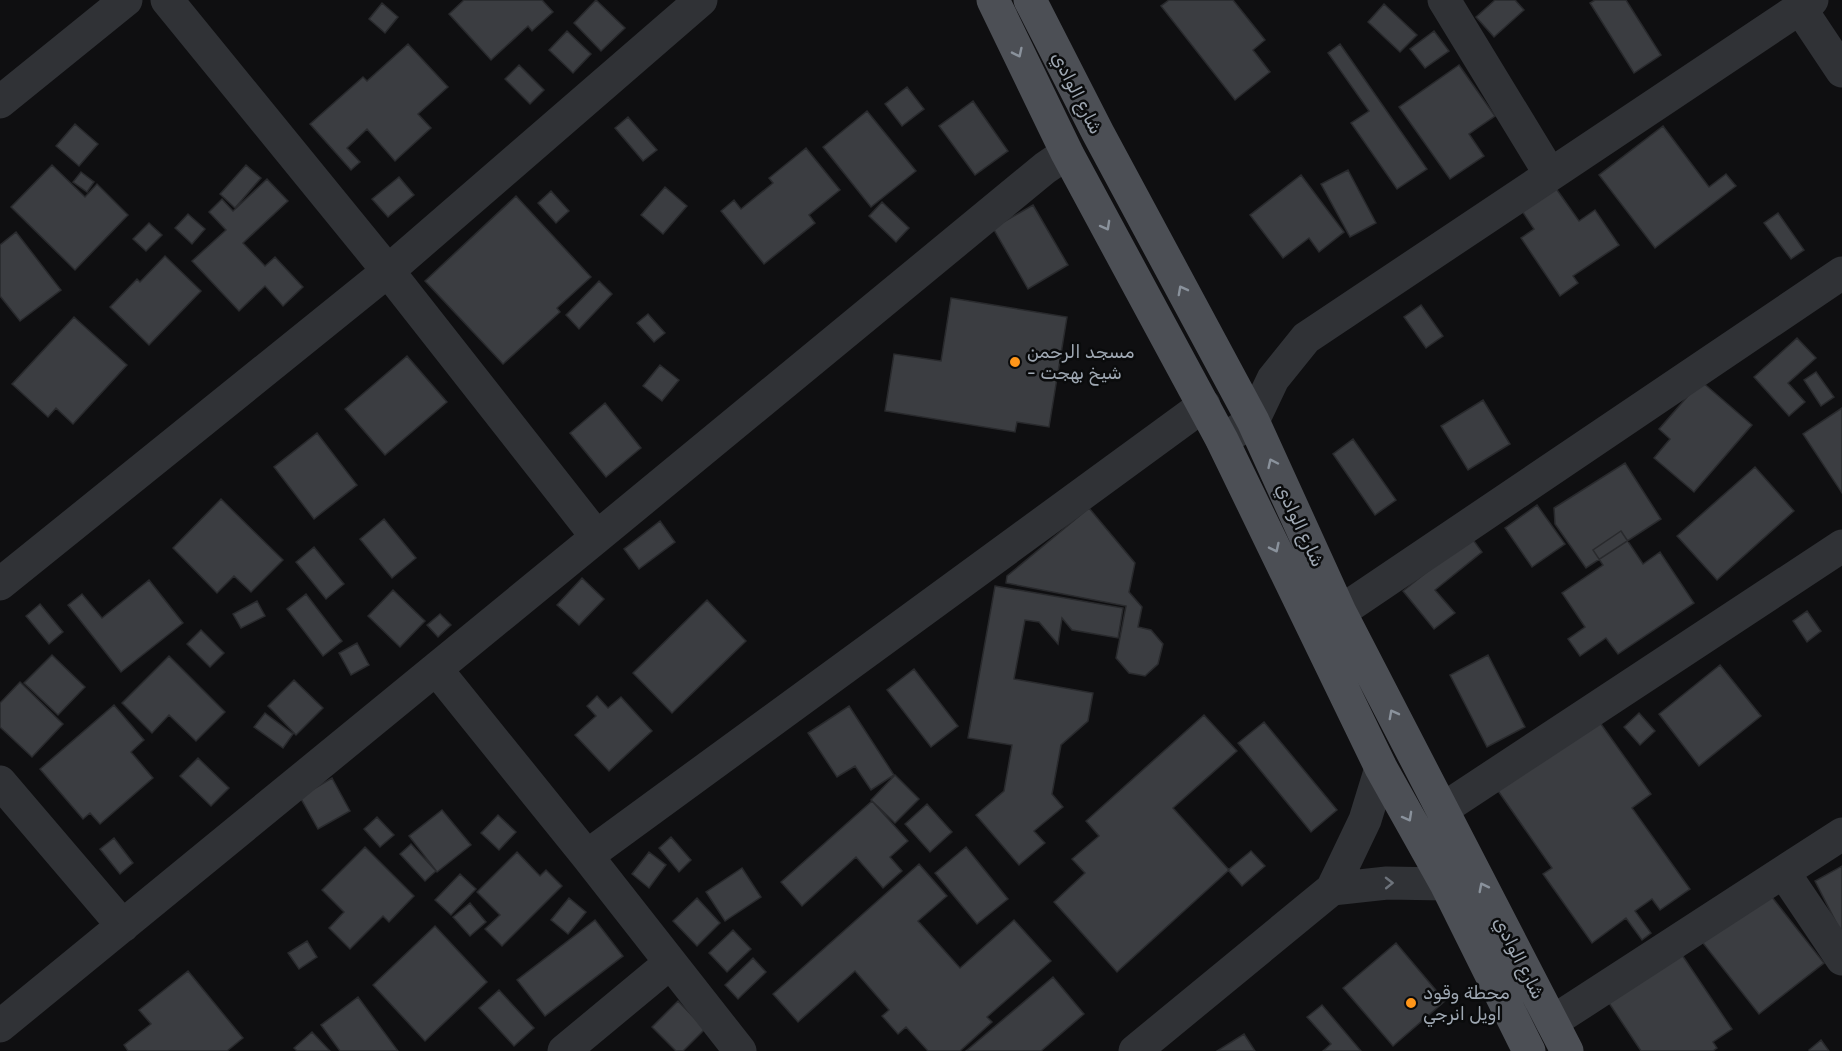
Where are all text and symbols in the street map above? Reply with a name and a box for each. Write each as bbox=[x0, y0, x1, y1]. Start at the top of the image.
one-way arrow bbox=[1010, 46, 1022, 57]
street label: شارع الوادي bbox=[1046, 48, 1107, 138]
one-way arrow bbox=[1099, 220, 1110, 231]
one-way arrow bbox=[1178, 285, 1189, 296]
place label: مسجد الرحمن - شيخ بهجت bbox=[1027, 341, 1134, 386]
marker: مسجد الرحمن - شيخ بهجت bbox=[1008, 355, 1022, 369]
one-way arrow bbox=[1267, 458, 1279, 469]
street label: شارع الوادي bbox=[1270, 480, 1329, 571]
one-way arrow bbox=[1267, 541, 1279, 552]
one-way arrow bbox=[1389, 709, 1400, 720]
one-way arrow bbox=[1401, 810, 1412, 821]
one-way arrow bbox=[1384, 877, 1393, 889]
one-way arrow bbox=[1479, 883, 1490, 893]
street label: شارع الوادي bbox=[1488, 913, 1549, 1003]
place label: محطة وقود اويل انرجي bbox=[1423, 982, 1510, 1027]
marker: محطة وقود اويل انرجي bbox=[1404, 996, 1418, 1010]

